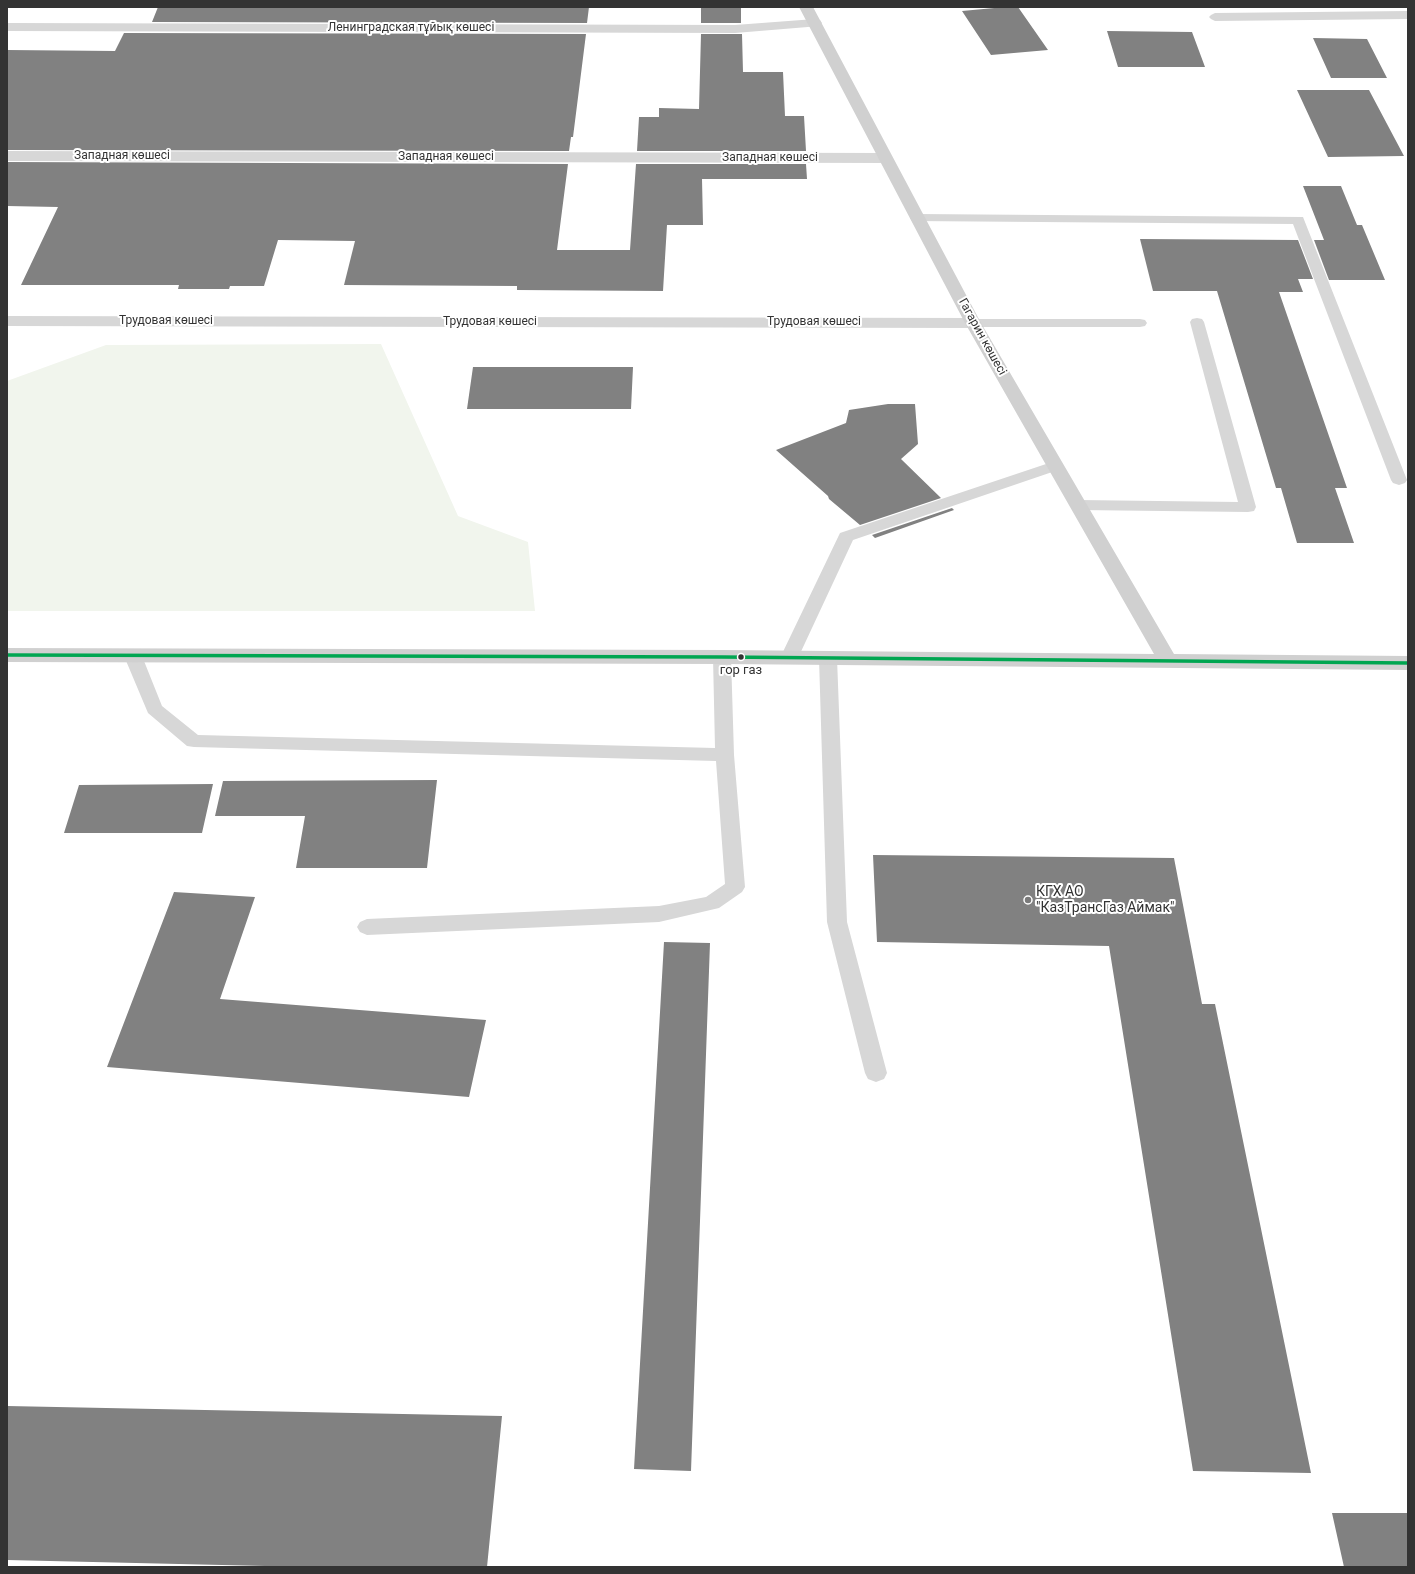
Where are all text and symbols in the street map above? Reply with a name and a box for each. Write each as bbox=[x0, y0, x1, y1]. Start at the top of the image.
street label: Ленинградская тұйық көшесі bbox=[328, 21, 494, 35]
street label: Западная көшесі bbox=[74, 149, 170, 163]
street label: Западная көшесі bbox=[398, 150, 494, 164]
street label: Западная көшесі bbox=[722, 151, 818, 165]
street label: Гагарин көшесі bbox=[955, 296, 1009, 378]
street label: Трудовая көшесі bbox=[119, 314, 213, 328]
street label: Трудовая көшесі bbox=[443, 315, 537, 329]
street label: Трудовая көшесі bbox=[767, 315, 861, 329]
marker: гор газ bbox=[736, 652, 746, 662]
place label: гор газ bbox=[720, 663, 762, 679]
place label: КГХ АО "КазТрансГаз Аймак" bbox=[1036, 884, 1174, 916]
marker: КГХ АО "КазТрансГаз Аймак" bbox=[1023, 895, 1033, 905]

